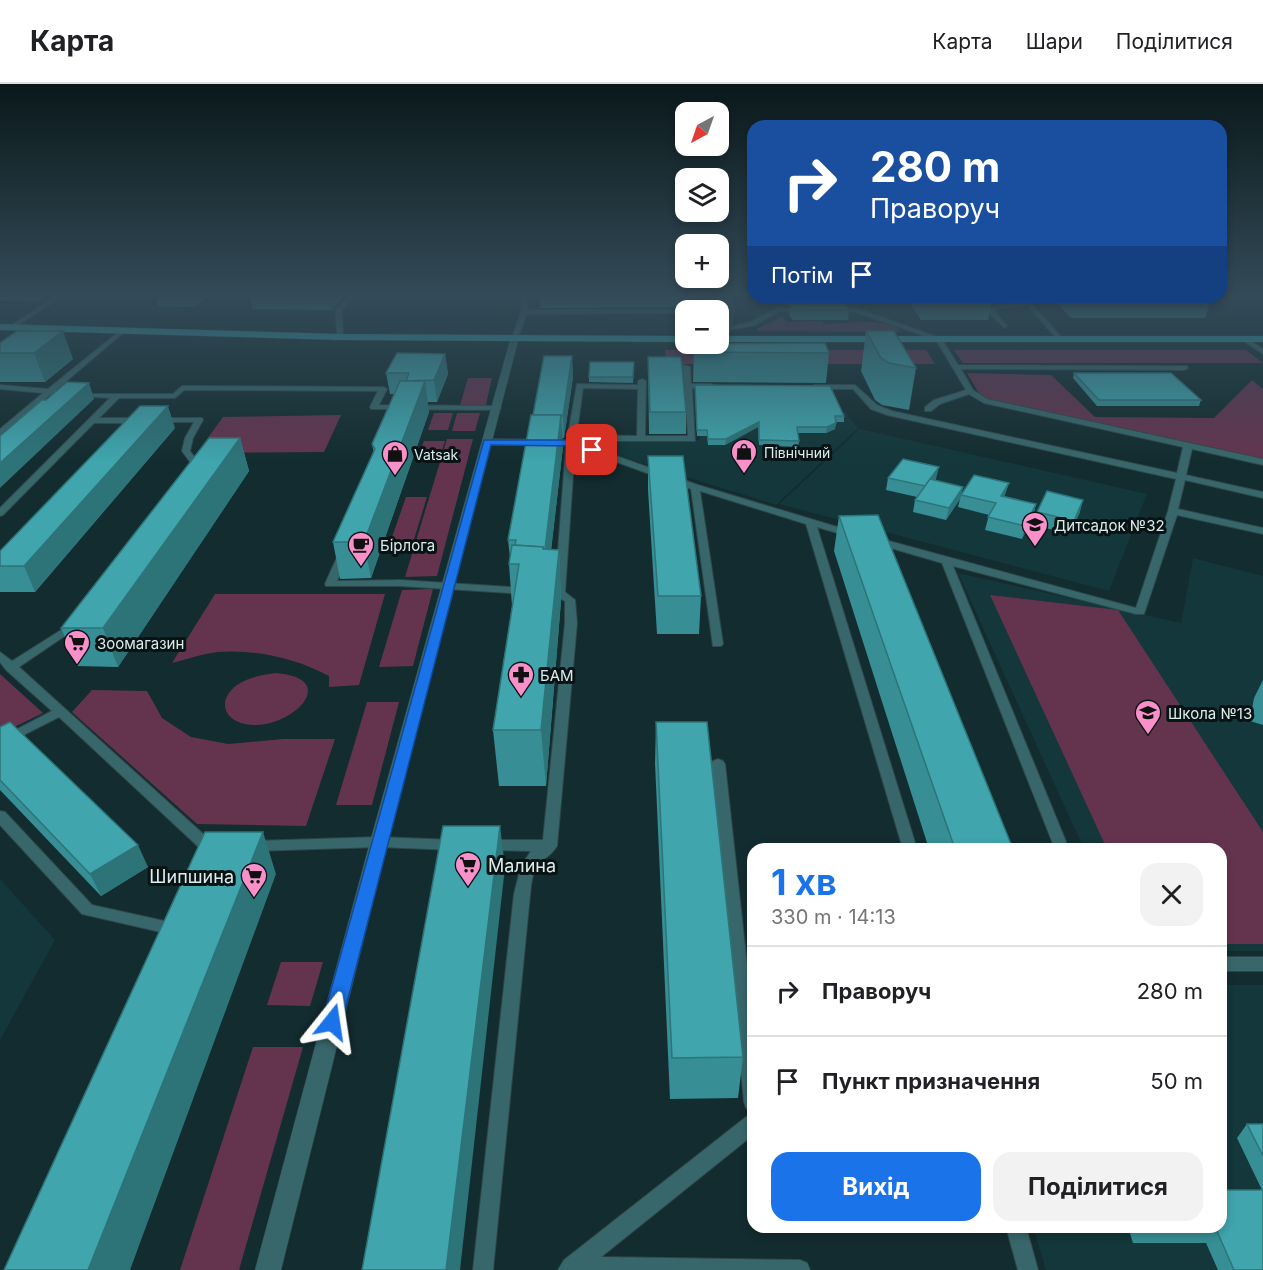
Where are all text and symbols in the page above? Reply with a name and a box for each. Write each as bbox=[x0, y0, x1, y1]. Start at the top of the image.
text: Карта bbox=[30, 24, 114, 58]
text: Карта bbox=[932, 29, 993, 54]
text: Шари bbox=[1026, 29, 1083, 54]
text: Поділитися bbox=[1116, 29, 1233, 54]
north arrow bbox=[675, 102, 729, 156]
map controls bbox=[675, 102, 729, 354]
text: 280 m bbox=[870, 141, 1000, 192]
icon: right bbox=[771, 144, 849, 222]
button: layers bbox=[675, 168, 729, 222]
text: Праворуч bbox=[870, 192, 1000, 225]
button: + bbox=[675, 234, 729, 288]
icon: arrive bbox=[845, 258, 878, 291]
text: Потім bbox=[771, 262, 833, 288]
button: − bbox=[675, 300, 729, 354]
pin bbox=[566, 424, 617, 475]
icon: arrive bbox=[575, 433, 608, 466]
shop icon: Північний bbox=[729, 437, 759, 475]
shop icon: Vatsak bbox=[380, 439, 410, 477]
place label: Північний bbox=[764, 444, 830, 461]
place label: Vatsak bbox=[414, 446, 459, 463]
school or university icon: Дитсадок №32 bbox=[1020, 510, 1050, 548]
place label: Дитсадок №32 bbox=[1054, 516, 1165, 535]
cafe icon: Бірлога bbox=[346, 530, 376, 568]
place label: Бірлога bbox=[380, 536, 435, 555]
supermarket icon: Зоомагазин bbox=[62, 628, 92, 666]
place label: Зоомагазин bbox=[97, 634, 184, 653]
pharmacy icon: БАМ bbox=[506, 660, 536, 698]
place label: БАМ bbox=[540, 666, 574, 685]
school or university icon: Школа №13 bbox=[1133, 698, 1163, 736]
place label: Школа №13 bbox=[1168, 704, 1252, 723]
supermarket icon: Малина bbox=[453, 850, 483, 888]
place label: Малина bbox=[488, 855, 556, 876]
text: 1 хв bbox=[771, 860, 837, 904]
supermarket icon: Шипшина bbox=[239, 861, 269, 899]
button: close bbox=[1140, 863, 1203, 926]
place label: Шипшина bbox=[149, 866, 234, 887]
text: 330 m · 14:13 bbox=[771, 905, 896, 929]
icon: right bbox=[771, 975, 804, 1008]
text: Праворуч bbox=[822, 978, 931, 1004]
text: 280 m bbox=[1137, 978, 1203, 1004]
position arrow bbox=[300, 990, 364, 1054]
icon: arrive bbox=[771, 1065, 804, 1098]
text: Пункт призначення bbox=[822, 1068, 1040, 1094]
text: 50 m bbox=[1150, 1068, 1203, 1094]
button: Вихід bbox=[771, 1152, 981, 1221]
button: Поділитися bbox=[993, 1152, 1203, 1221]

